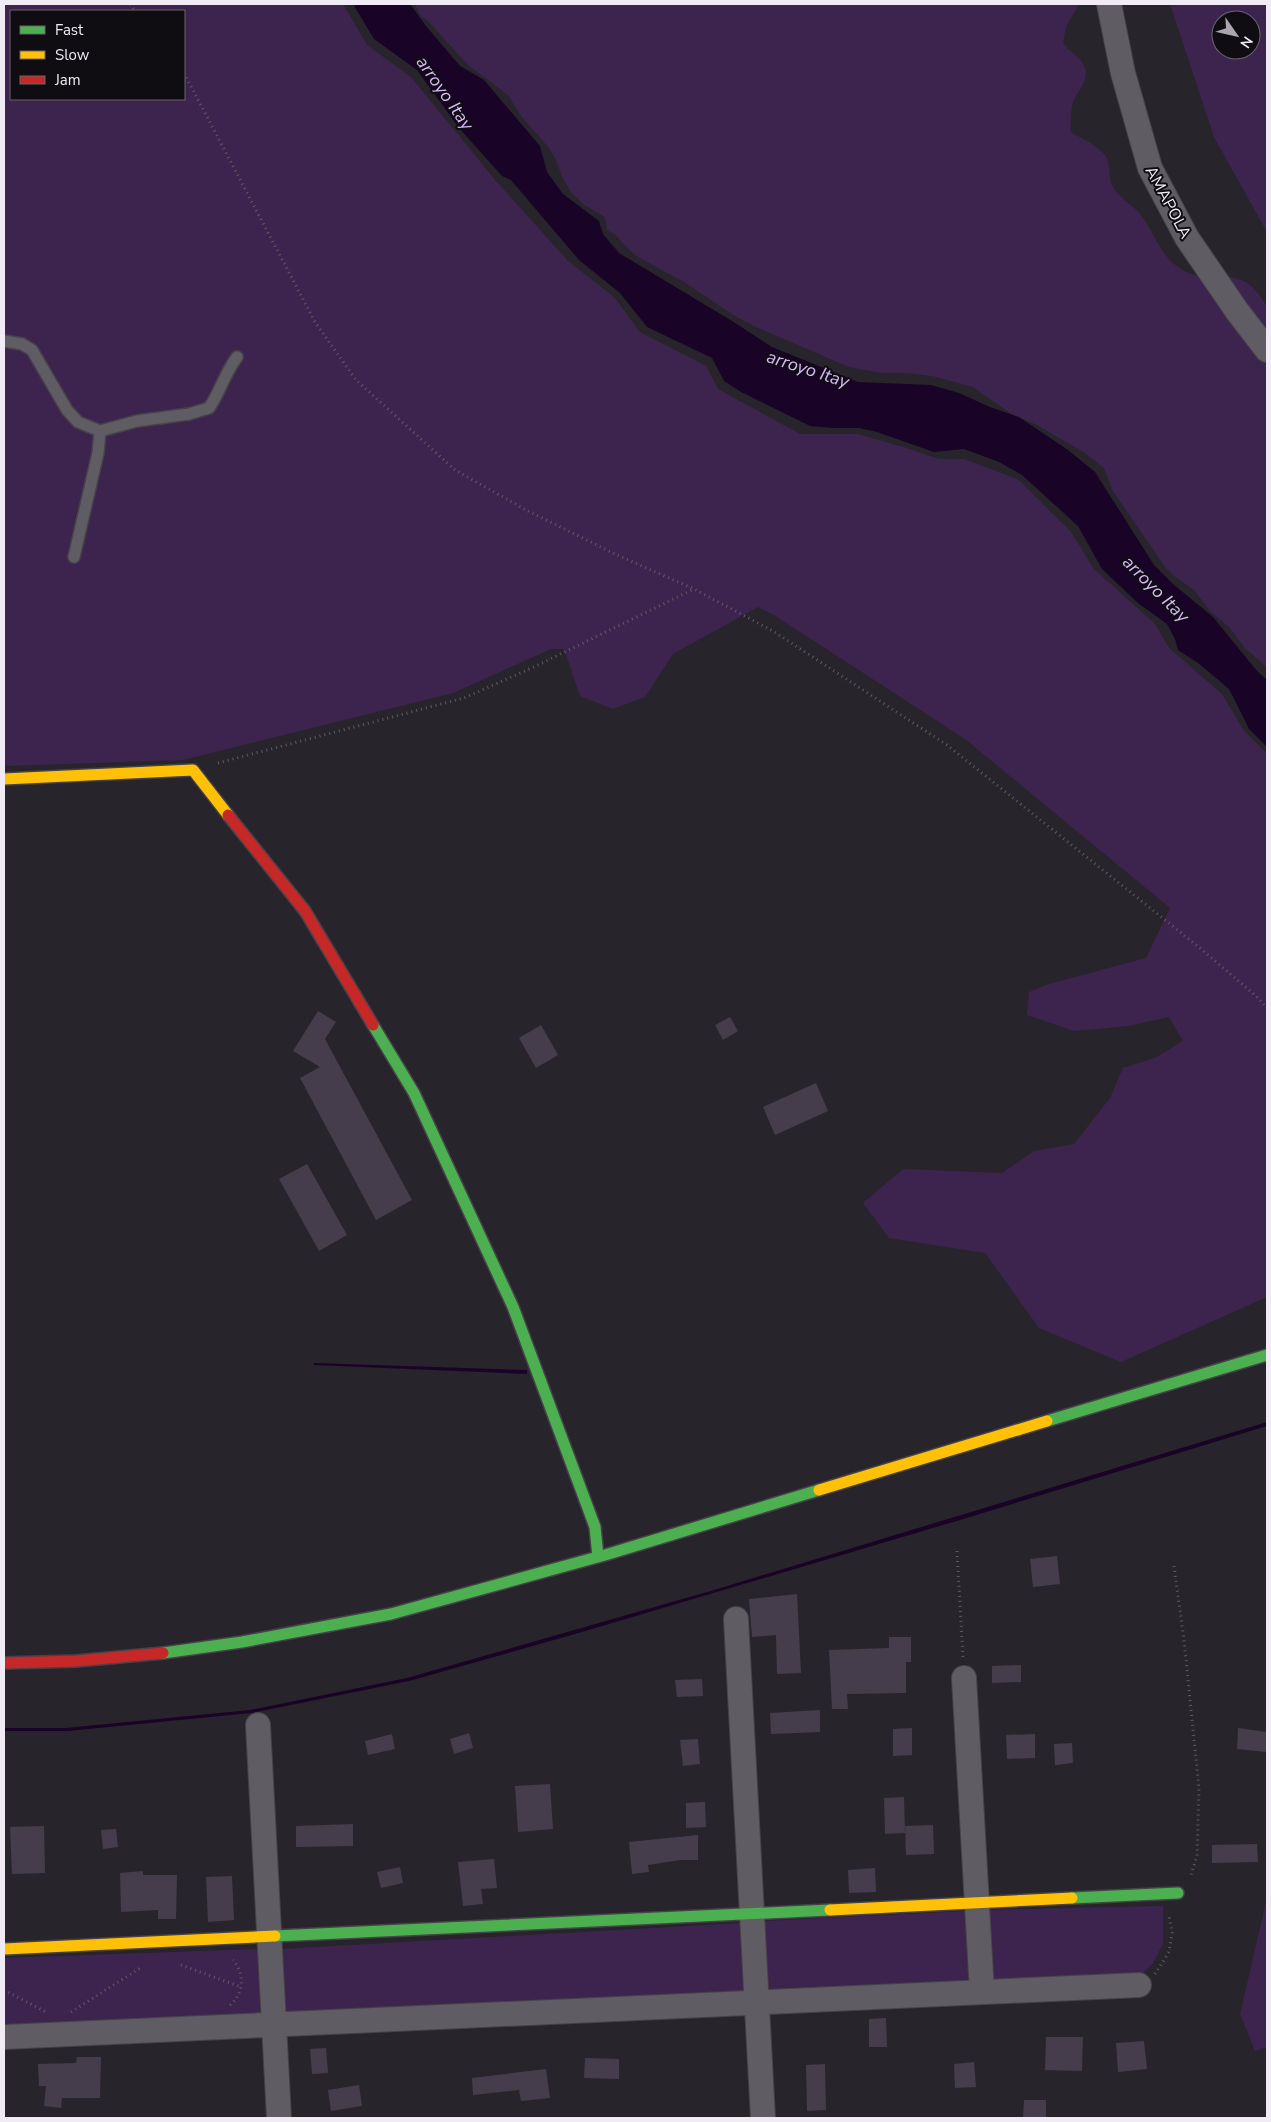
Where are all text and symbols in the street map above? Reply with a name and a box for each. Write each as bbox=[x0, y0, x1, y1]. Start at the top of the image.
legend bbox=[10, 10, 185, 100]
north arrow bbox=[1211, 10, 1261, 60]
text: Fast bbox=[55, 20, 84, 40]
text: N bbox=[1236, 32, 1257, 52]
text: Slow bbox=[55, 45, 90, 65]
water label: arroyo Itay bbox=[411, 51, 480, 136]
text: Jam bbox=[54, 70, 81, 90]
street label: AMAPOLA bbox=[1140, 162, 1197, 243]
water label: arroyo Itay bbox=[764, 344, 853, 394]
water label: arroyo Itay bbox=[1117, 550, 1195, 628]

